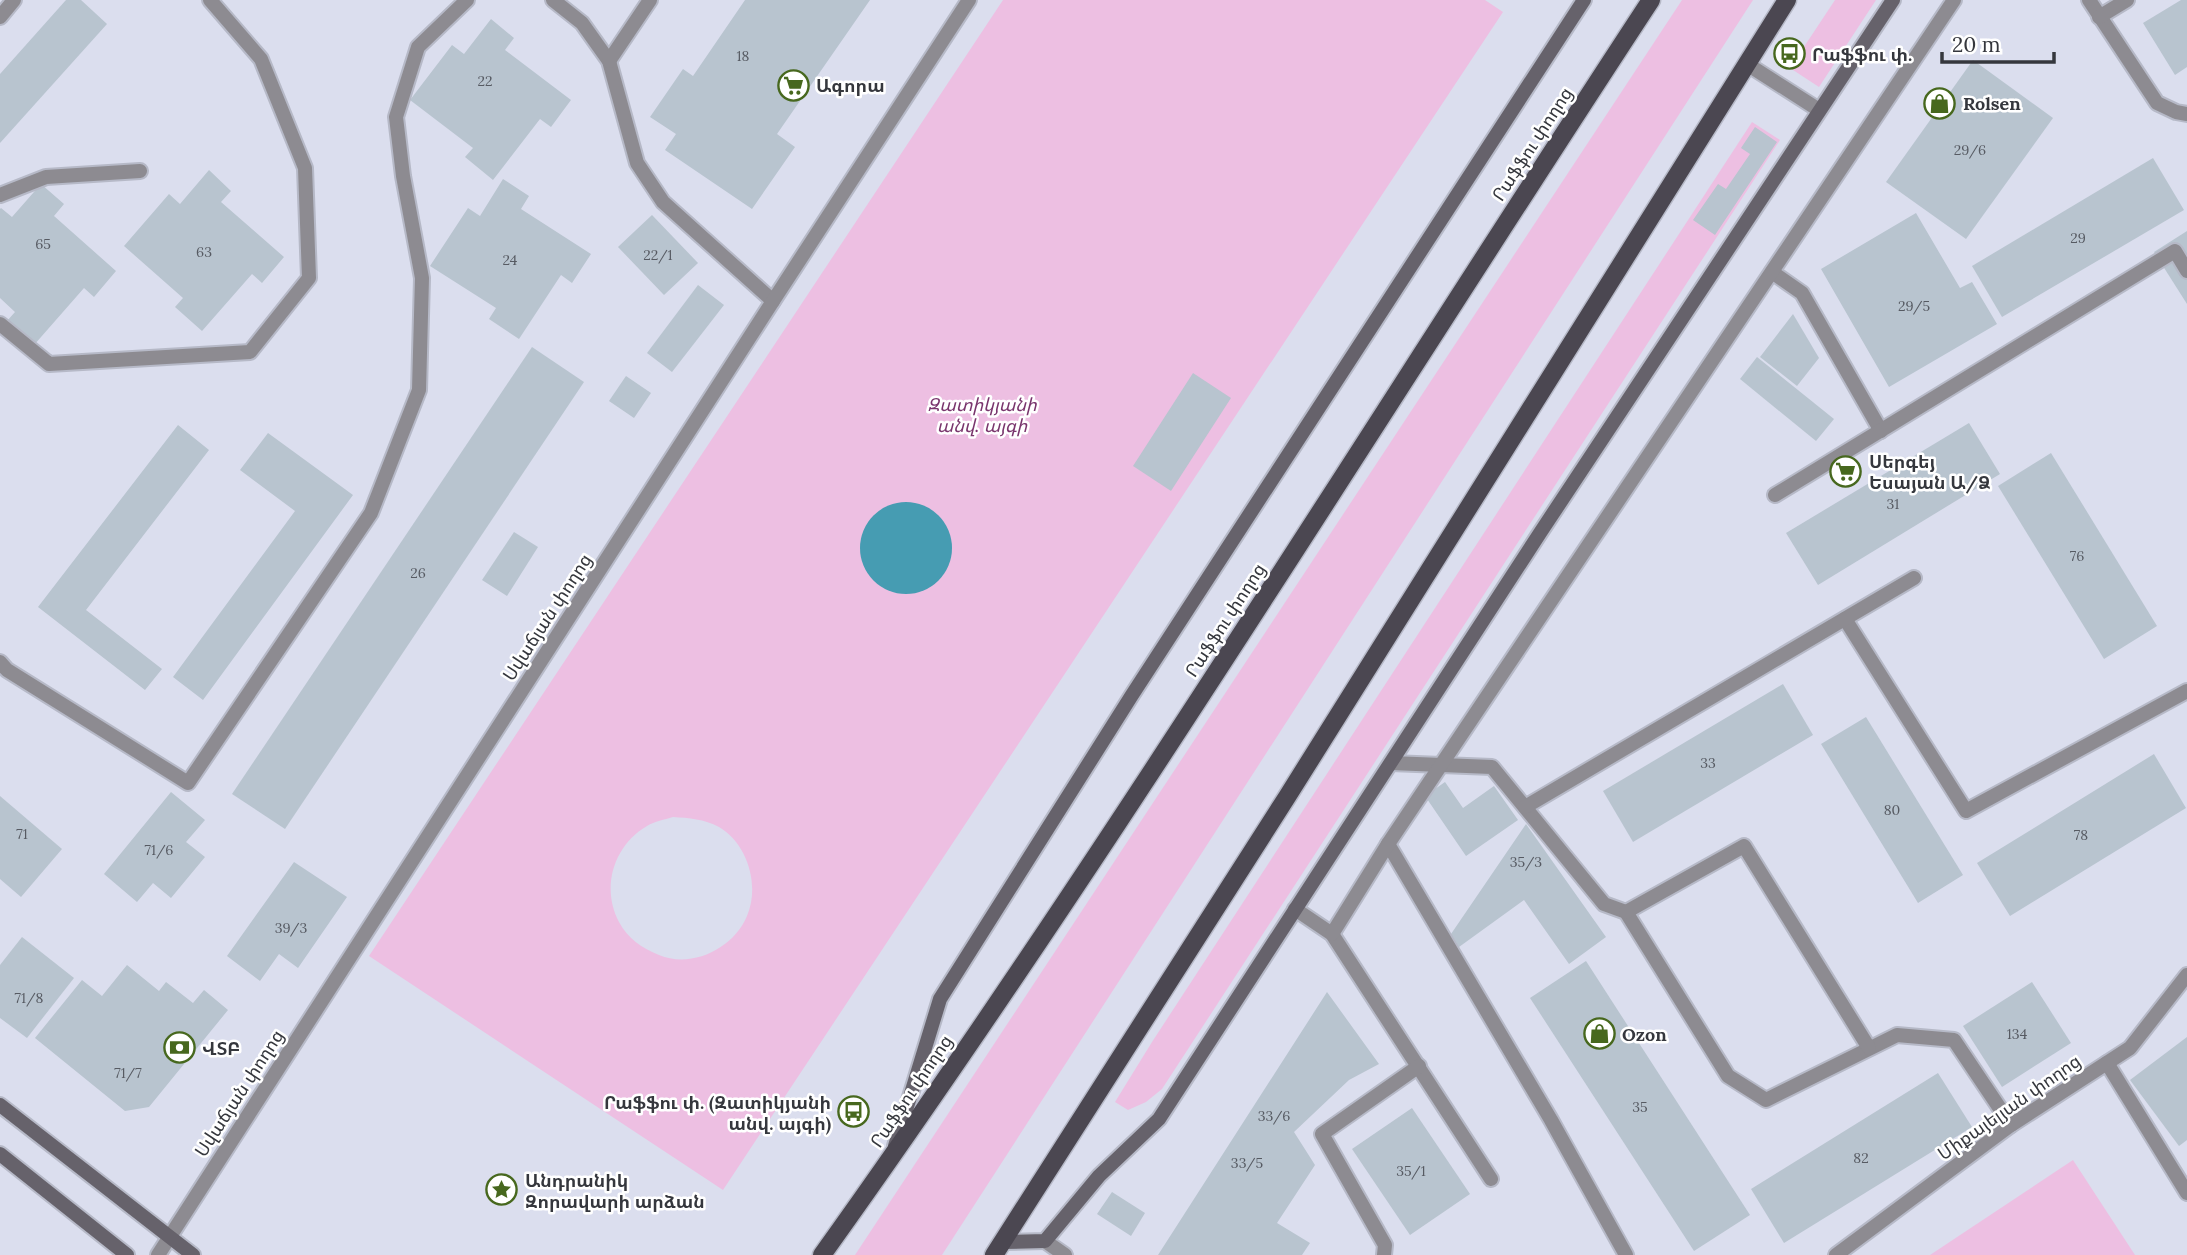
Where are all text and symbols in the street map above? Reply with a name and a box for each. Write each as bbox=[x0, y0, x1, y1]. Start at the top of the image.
scale bar bbox=[1942, 21, 2054, 65]
text: 20 m bbox=[1952, 31, 2001, 58]
bus stop icon: Րաֆֆու փ. bbox=[1772, 37, 1806, 71]
place label: Րաֆֆու փ. bbox=[1812, 43, 1912, 66]
house number: 18 bbox=[737, 47, 750, 65]
supermarket icon: Ագորա bbox=[776, 68, 810, 102]
house number: 22 bbox=[477, 72, 493, 90]
place label: Ագորա bbox=[816, 74, 885, 97]
street label: Րաֆֆու փողոց bbox=[1487, 83, 1577, 205]
shop icon: Rolsen bbox=[1923, 86, 1957, 120]
place label: Rolsen bbox=[1963, 92, 2021, 115]
house number: 29/6 bbox=[1954, 141, 1986, 159]
house number: 29 bbox=[2070, 229, 2086, 247]
house number: 65 bbox=[35, 235, 51, 253]
house number: 63 bbox=[196, 243, 212, 261]
house number: 22/1 bbox=[643, 246, 673, 264]
house number: 24 bbox=[503, 251, 518, 269]
house number: 29/5 bbox=[1898, 297, 1930, 315]
park label: Զատիկյանի անվ. այգի bbox=[927, 393, 1037, 437]
place label: Սերգեյ Եսայան Ա/Ձ bbox=[1869, 450, 1990, 494]
supermarket icon: Սերգեյ Եսայան Ա/Ձ bbox=[1829, 454, 1863, 488]
house number: 31 bbox=[1887, 495, 1899, 513]
house number: 76 bbox=[2070, 547, 2084, 565]
street label: Սվաճյան փողոց bbox=[497, 549, 597, 685]
street label: Րաֆֆու փողոց bbox=[1180, 559, 1270, 681]
house number: 26 bbox=[410, 564, 426, 582]
house number: 33 bbox=[1700, 754, 1716, 772]
house number: 80 bbox=[1884, 801, 1900, 819]
house number: 71 bbox=[16, 825, 28, 843]
house number: 78 bbox=[2074, 826, 2088, 844]
house number: 71/6 bbox=[145, 841, 173, 859]
house number: 35/3 bbox=[1510, 853, 1542, 871]
house number: 39/3 bbox=[275, 919, 308, 937]
house number: 71/8 bbox=[15, 989, 44, 1007]
shop icon: Ozon bbox=[1582, 1017, 1616, 1051]
place label: Ozon bbox=[1622, 1023, 1667, 1046]
street label: Սվաճյան փողոց bbox=[189, 1025, 289, 1161]
house number: 134 bbox=[2007, 1025, 2028, 1043]
street label: Րաֆֆու փողոց bbox=[865, 1030, 957, 1152]
bank icon: ՎՏԲ bbox=[162, 1031, 196, 1065]
place label: ՎՏԲ bbox=[202, 1037, 240, 1060]
street label: Միքայելյան փողոց bbox=[1933, 1049, 2085, 1165]
house number: 71/7 bbox=[114, 1064, 142, 1082]
place label: Րաֆֆու փ. (Զատիկյանի անվ. այգի) bbox=[604, 1091, 831, 1135]
bus stop icon: Րաֆֆու փ. (Զատիկյանի անվ. այգի) bbox=[837, 1095, 871, 1129]
house number: 35 bbox=[1632, 1098, 1648, 1116]
house number: 33/6 bbox=[1258, 1107, 1290, 1125]
house number: 82 bbox=[1853, 1149, 1869, 1167]
house number: 33/5 bbox=[1231, 1154, 1263, 1172]
house number: 35/1 bbox=[1396, 1162, 1426, 1180]
place label: Անդրանիկ Զորավարի արձան bbox=[525, 1169, 705, 1213]
place icon: Անդրանիկ Զորավարի արձան bbox=[485, 1173, 519, 1207]

